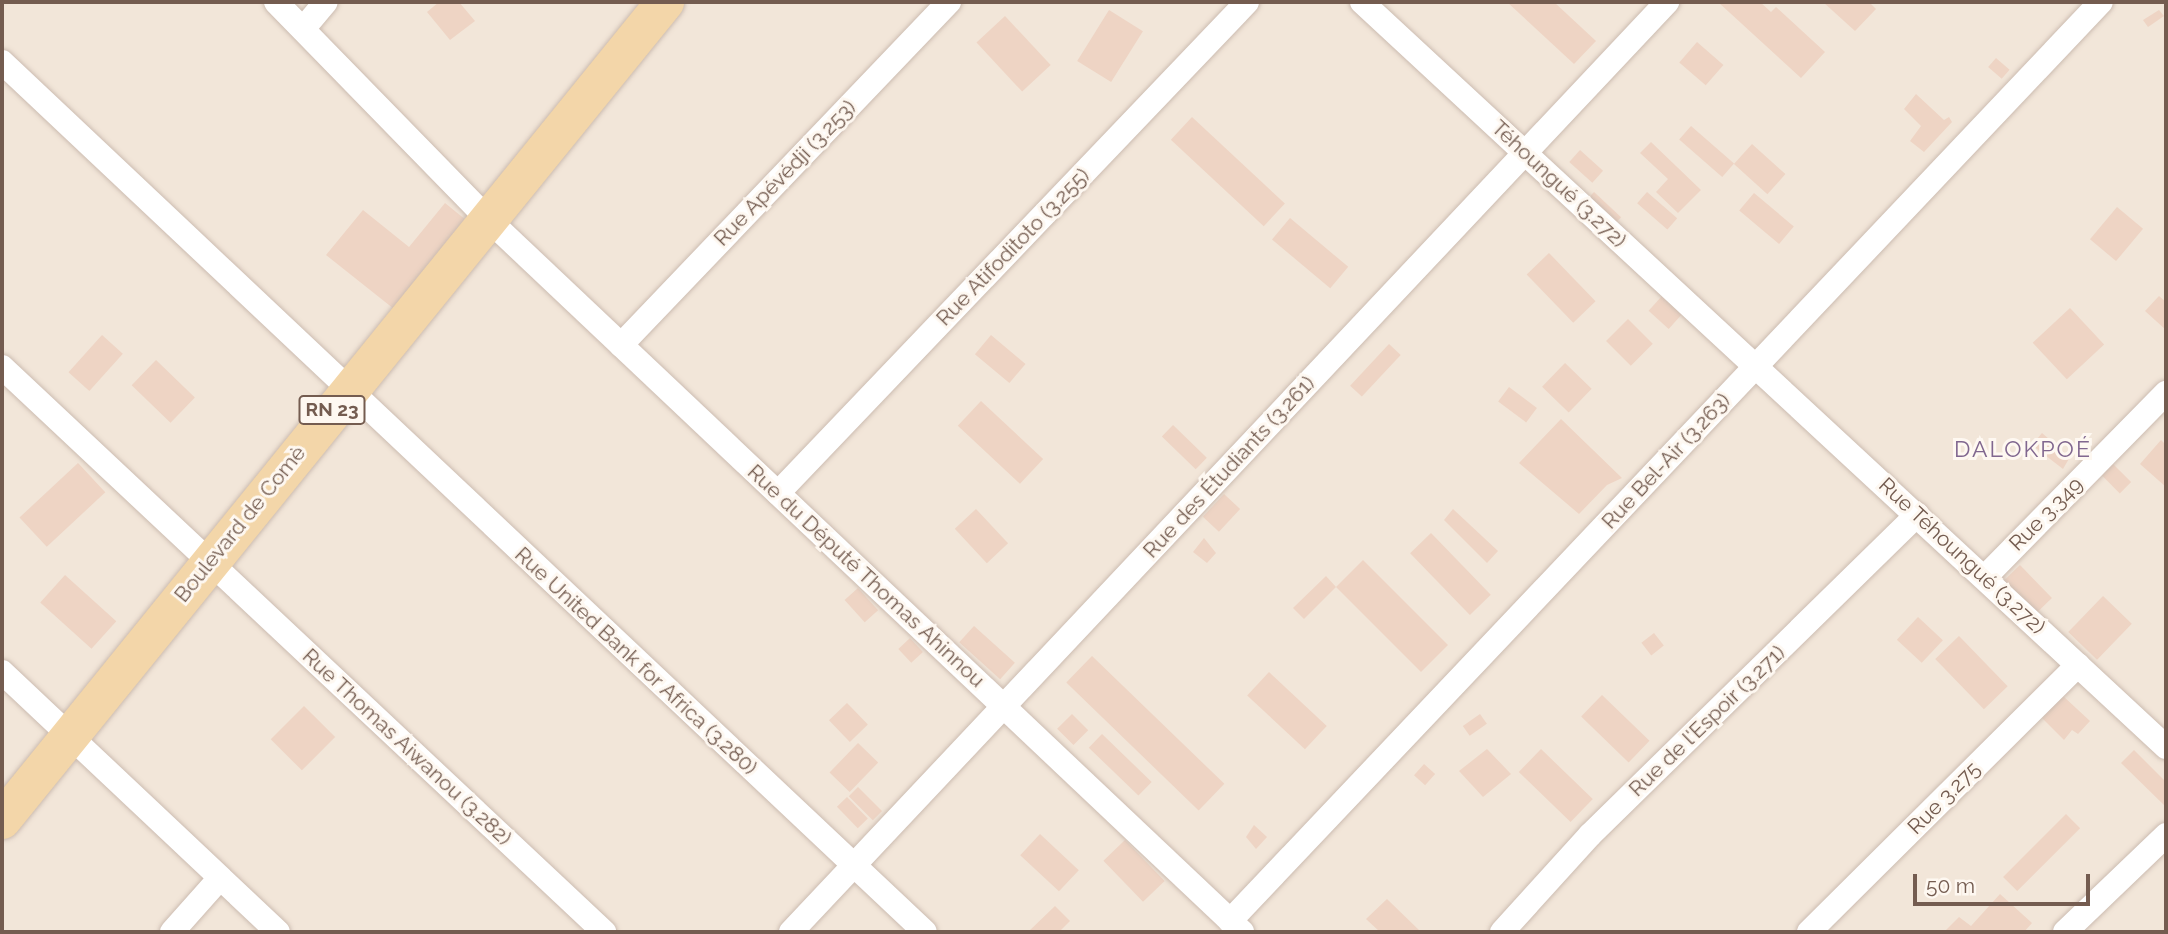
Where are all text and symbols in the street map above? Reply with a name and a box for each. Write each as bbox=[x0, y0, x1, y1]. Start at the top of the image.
street label: Rue Apévédji (3.253) bbox=[709, 95, 861, 251]
street label: Téhoungué (3.272) bbox=[1486, 115, 1632, 253]
street label: Rue Atifoditoto (3.255) bbox=[931, 163, 1095, 331]
street label: Rue des Étudiants (3.261) bbox=[1138, 371, 1320, 563]
street label: Rue Bel-Air (3.263) bbox=[1596, 388, 1736, 534]
road number: RN 23 bbox=[297, 394, 367, 426]
district label: DALOKPOÉ bbox=[1955, 435, 2091, 463]
street label: Boulevard de Comè bbox=[169, 441, 311, 607]
street label: Rue du Député Thomas Ahinnou bbox=[742, 459, 990, 693]
street label: Rue Téhoungué (3.272) bbox=[1873, 472, 2051, 640]
street label: Rue 3.349 bbox=[2004, 472, 2088, 556]
street label: Rue United Bank for Africa (3.280) bbox=[509, 542, 763, 780]
street label: Rue de l'Espoir (3.271) bbox=[1624, 640, 1790, 802]
street label: Rue Thomas Aiwanou (3.282) bbox=[297, 643, 517, 851]
street label: Rue 3.275 bbox=[1902, 756, 1986, 840]
scale bar bbox=[1916, 860, 2093, 904]
text: 50 m bbox=[1926, 873, 1975, 898]

